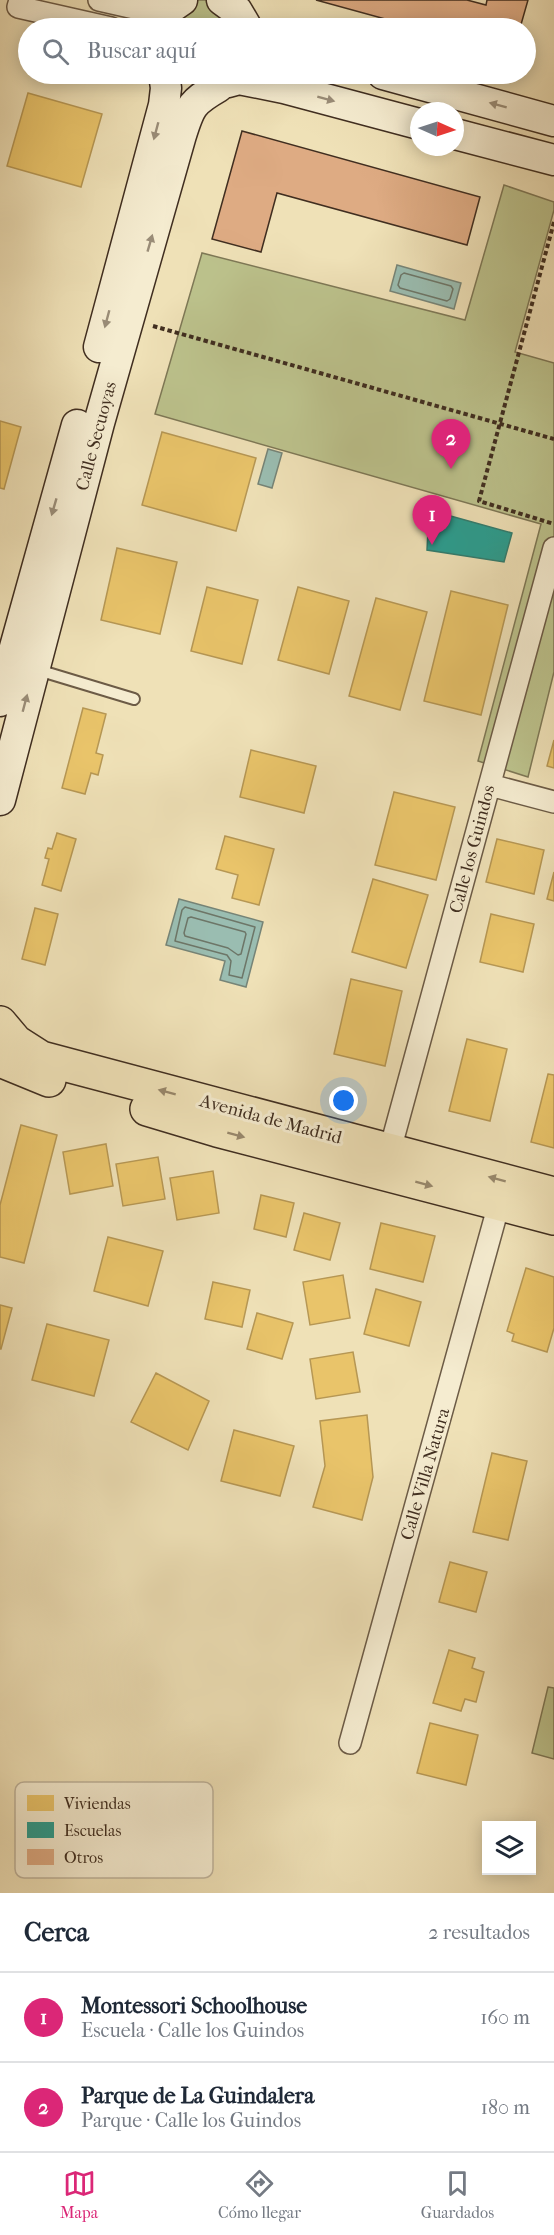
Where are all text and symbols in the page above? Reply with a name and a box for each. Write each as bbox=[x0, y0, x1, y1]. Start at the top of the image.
search box bbox=[18, 18, 536, 84]
icon: search bbox=[39, 35, 72, 68]
text: Buscar aquí bbox=[87, 38, 196, 64]
one-way arrow bbox=[317, 94, 335, 104]
one-way arrow bbox=[488, 100, 506, 109]
north arrow bbox=[410, 102, 464, 156]
one-way arrow bbox=[151, 121, 161, 140]
one-way arrow bbox=[146, 234, 155, 252]
one-way arrow bbox=[101, 310, 111, 328]
street label: Calle Secuoyas bbox=[72, 379, 121, 493]
pin: 2 bbox=[432, 420, 470, 469]
pin: 1 bbox=[412, 496, 452, 545]
one-way arrow bbox=[49, 498, 58, 516]
one-way arrow bbox=[21, 694, 31, 712]
street label: Calle los Guindos bbox=[445, 782, 500, 915]
your location bbox=[329, 1086, 358, 1115]
one-way arrow bbox=[157, 1087, 175, 1096]
street label: Avenida de Madrid bbox=[197, 1090, 344, 1149]
one-way arrow bbox=[227, 1131, 245, 1140]
one-way arrow bbox=[488, 1173, 507, 1183]
one-way arrow bbox=[415, 1180, 434, 1190]
street label: Calle Villa Natura bbox=[397, 1405, 455, 1543]
legend bbox=[15, 1782, 213, 1878]
text: Viviendas bbox=[63, 1794, 131, 1813]
text: Escuelas bbox=[64, 1821, 121, 1840]
map controls bbox=[482, 1821, 536, 1875]
button: layers bbox=[482, 1821, 536, 1875]
text: Otros bbox=[64, 1848, 103, 1867]
text: Cerca bbox=[24, 1917, 89, 1948]
text: 2 resultados bbox=[428, 1921, 530, 1944]
text: Montessori Schoolhouse bbox=[81, 1993, 307, 2019]
text: 1 bbox=[40, 2006, 47, 2029]
text: 160 m bbox=[480, 2006, 530, 2029]
text: Escuela · Calle los Guindos bbox=[81, 2019, 304, 2042]
text: Parque de La Guindalera bbox=[81, 2083, 314, 2109]
text: 2 bbox=[38, 2096, 49, 2119]
text: 180 m bbox=[481, 2096, 530, 2119]
text: Parque · Calle los Guindos bbox=[81, 2109, 301, 2132]
tab: Mapa bbox=[60, 2167, 98, 2222]
tab: Cómo llegar bbox=[218, 2167, 301, 2222]
tab: Guardados bbox=[421, 2167, 494, 2222]

